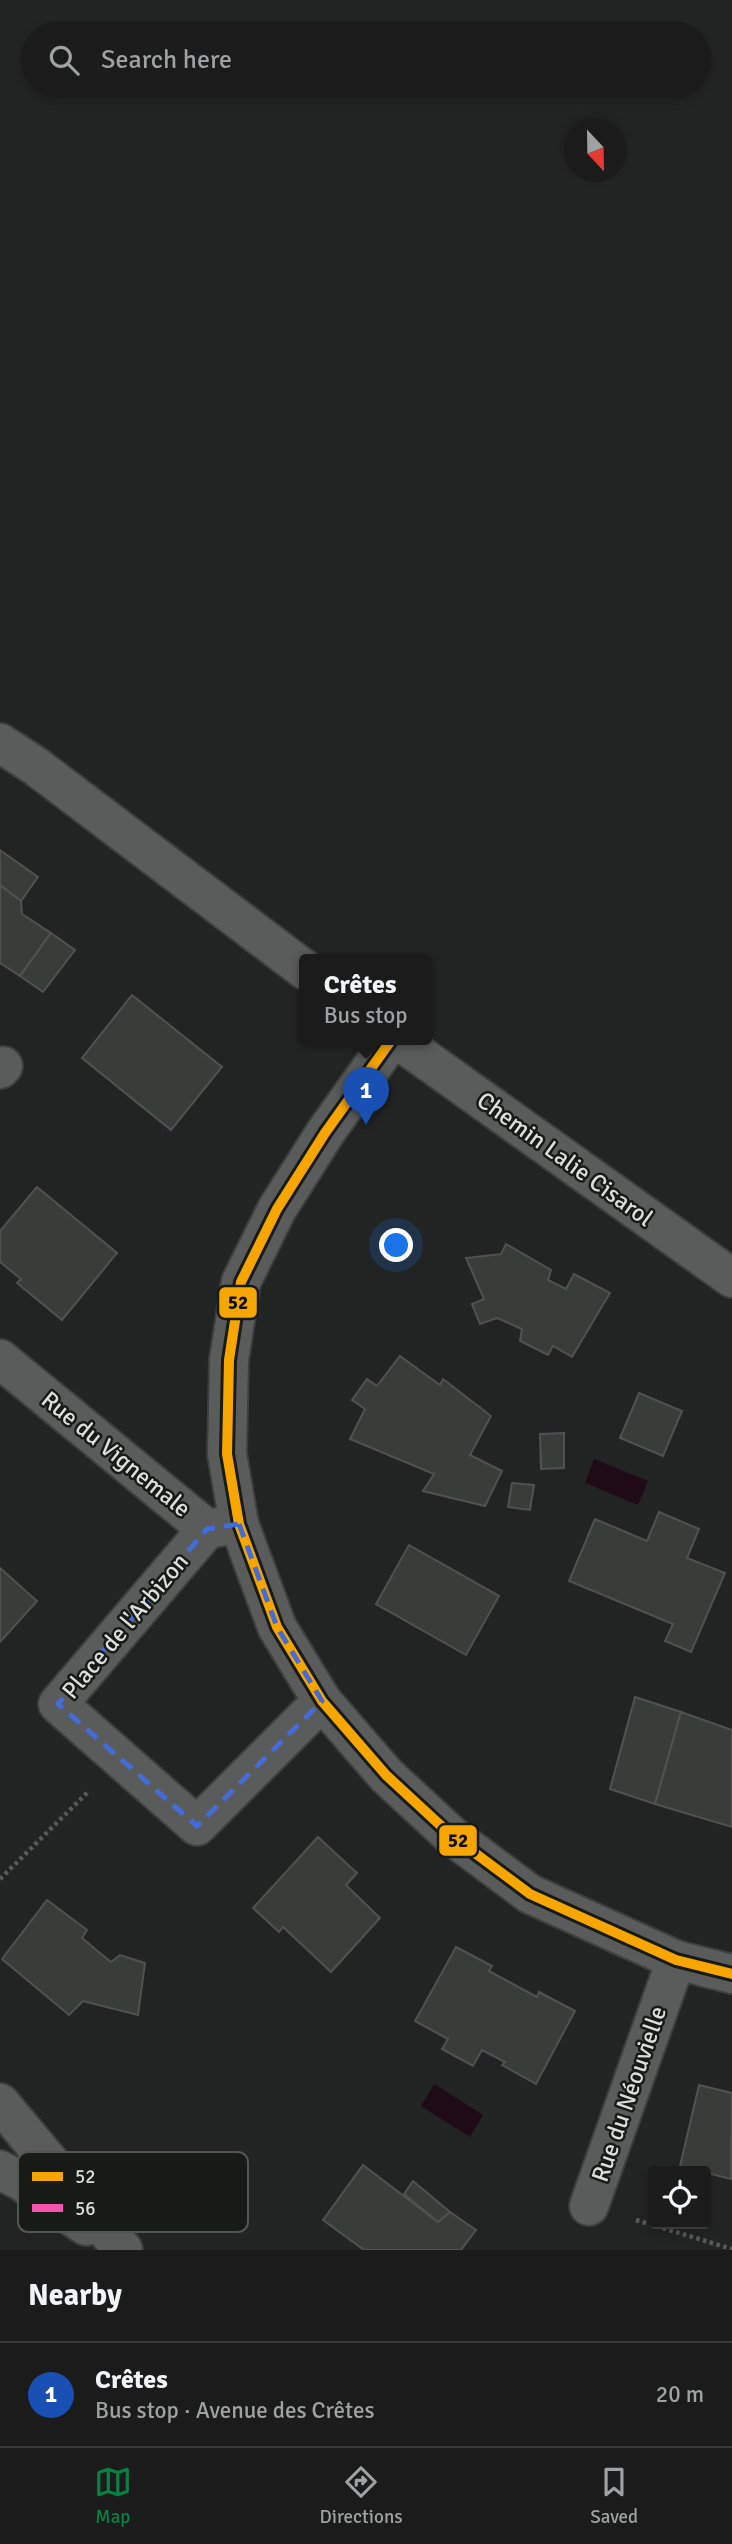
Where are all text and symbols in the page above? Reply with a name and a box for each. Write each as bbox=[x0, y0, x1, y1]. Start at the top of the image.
search box bbox=[21, 21, 711, 98]
icon: search bbox=[45, 41, 83, 79]
text: Search here bbox=[101, 44, 232, 76]
north arrow bbox=[564, 119, 627, 182]
popup bbox=[299, 954, 432, 1045]
text: Crêtes bbox=[324, 969, 396, 1001]
text: Bus stop bbox=[324, 1001, 407, 1030]
pin: 1 bbox=[343, 1067, 389, 1125]
street label: Chemin Lalie Cisarol bbox=[471, 1085, 659, 1233]
your location bbox=[379, 1228, 413, 1262]
line badge: 52 bbox=[218, 1286, 258, 1319]
text: 52 bbox=[228, 1291, 248, 1315]
street label: Rue du Vignemale bbox=[35, 1385, 197, 1523]
street label: Place de l'Arbizon bbox=[55, 1547, 195, 1705]
line badge: 52 bbox=[438, 1824, 478, 1857]
text: 52 bbox=[448, 1829, 468, 1853]
street label: Rue du Néouvielle bbox=[585, 2002, 673, 2186]
legend bbox=[18, 2152, 248, 2232]
text: 52 bbox=[75, 2165, 96, 2189]
map controls bbox=[648, 2166, 711, 2229]
button: locate bbox=[648, 2166, 711, 2229]
text: 56 bbox=[75, 2197, 96, 2221]
text: Nearby bbox=[28, 2277, 122, 2314]
text: Crêtes bbox=[95, 2364, 168, 2396]
text: 1 bbox=[45, 2380, 57, 2409]
text: 20 m bbox=[656, 2380, 704, 2409]
text: Bus stop · Avenue des Crêtes bbox=[95, 2396, 375, 2425]
tab: Map bbox=[94, 2463, 132, 2529]
tab: Directions bbox=[320, 2463, 403, 2529]
tab: Saved bbox=[590, 2463, 638, 2529]

